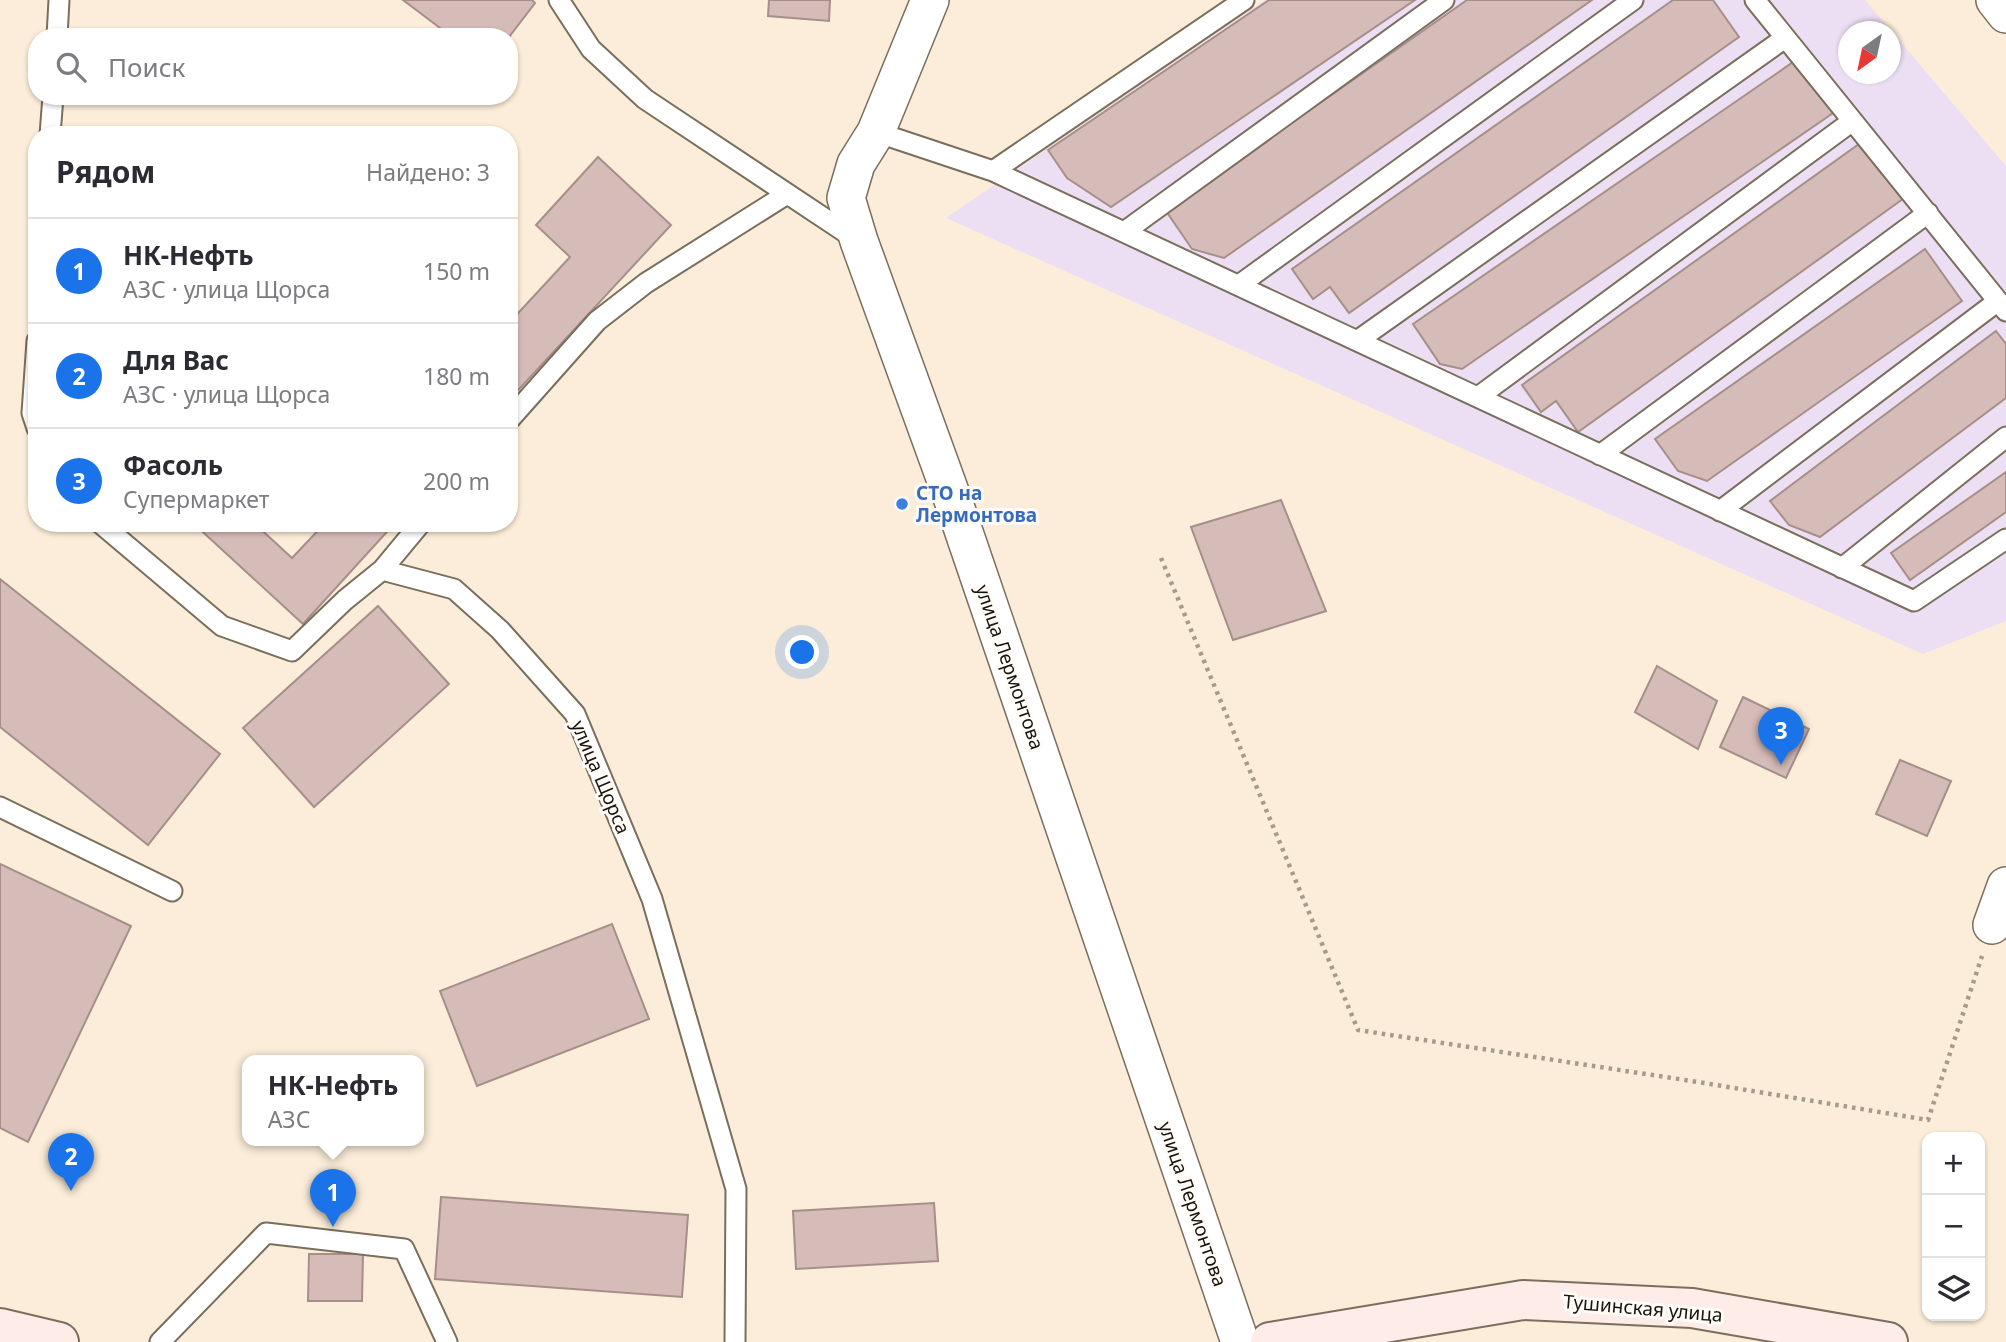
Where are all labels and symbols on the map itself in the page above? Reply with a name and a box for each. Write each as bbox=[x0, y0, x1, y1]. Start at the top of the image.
north arrow bbox=[1838, 21, 1901, 84]
place label: СТО на Лермонтова bbox=[916, 480, 1037, 528]
marker: СТО на Лермонтова bbox=[894, 496, 910, 512]
street label: улица Лермонтова bbox=[970, 581, 1050, 753]
your location bbox=[785, 635, 819, 669]
pin: 3 bbox=[1758, 707, 1804, 765]
street label: улица Щорса bbox=[565, 716, 637, 838]
street label: улица Лермонтова bbox=[1153, 1118, 1233, 1290]
pin: 2 bbox=[48, 1133, 94, 1191]
pin: 1 bbox=[310, 1169, 356, 1227]
street label: Тушинская улица bbox=[1562, 1288, 1724, 1328]

